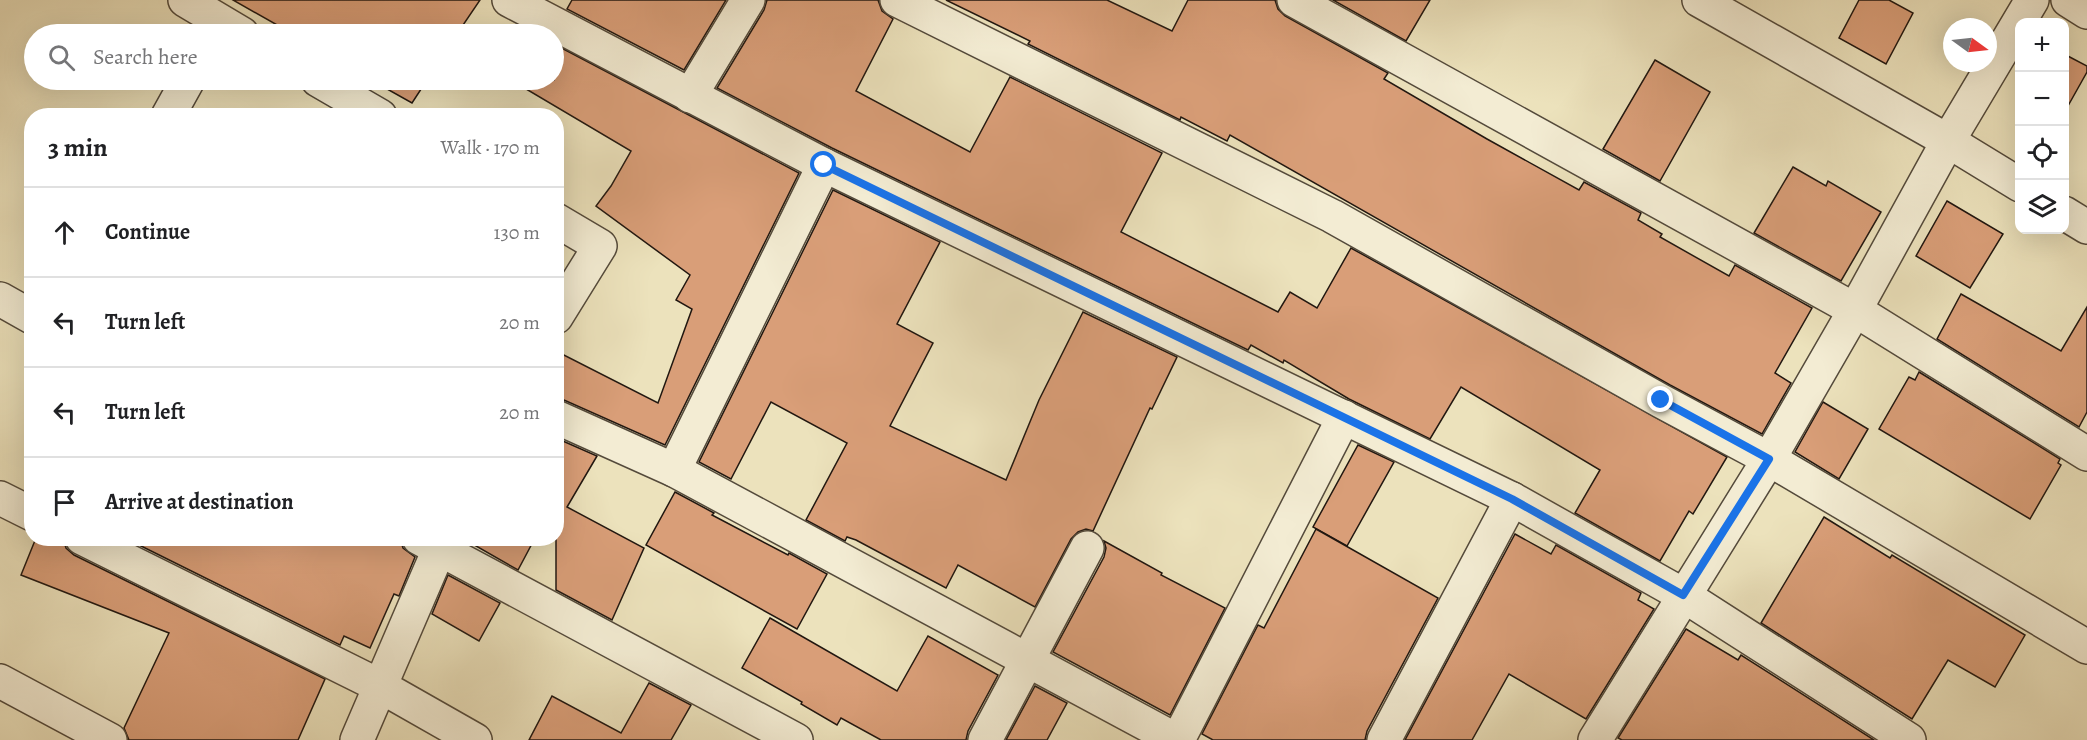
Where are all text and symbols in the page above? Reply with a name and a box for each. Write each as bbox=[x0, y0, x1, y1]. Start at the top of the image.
north arrow bbox=[1943, 18, 1997, 72]
map controls bbox=[2015, 18, 2069, 234]
button: + bbox=[2015, 18, 2069, 72]
search box bbox=[24, 24, 564, 90]
icon: search bbox=[45, 41, 78, 74]
text: Search here bbox=[93, 42, 198, 72]
button: − bbox=[2015, 72, 2069, 126]
button: locate bbox=[2015, 126, 2069, 180]
text: 3 min bbox=[48, 130, 108, 165]
text: Walk · 170 m bbox=[440, 134, 540, 161]
route start bbox=[810, 151, 836, 177]
button: layers bbox=[2015, 180, 2069, 234]
icon: ahead bbox=[48, 216, 81, 249]
text: Continue bbox=[105, 217, 190, 247]
text: 130 m bbox=[494, 219, 540, 246]
icon: left bbox=[48, 306, 81, 339]
text: Turn left bbox=[105, 307, 185, 337]
text: 20 m bbox=[499, 309, 540, 336]
route end bbox=[1647, 386, 1673, 412]
icon: left bbox=[48, 396, 81, 429]
text: Turn left bbox=[105, 397, 185, 427]
text: 20 m bbox=[499, 399, 540, 426]
icon: arrive bbox=[48, 486, 81, 519]
text: Arrive at destination bbox=[105, 487, 294, 517]

